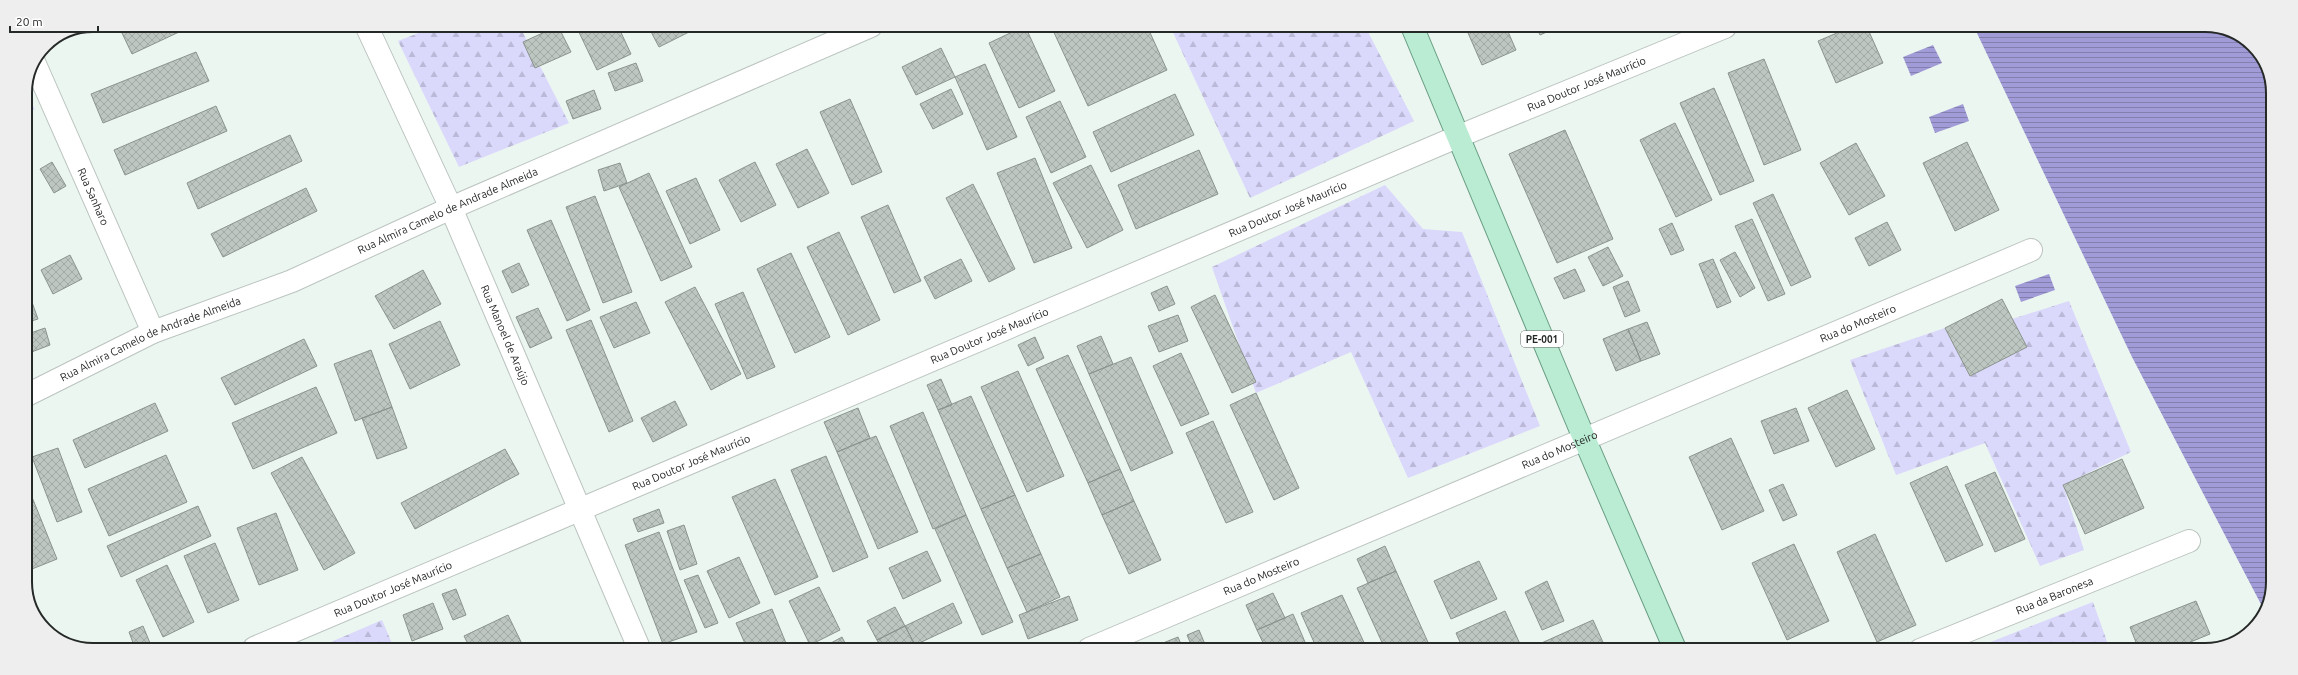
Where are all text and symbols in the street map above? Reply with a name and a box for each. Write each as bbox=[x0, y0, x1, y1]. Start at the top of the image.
scale bar bbox=[10, 8, 98, 34]
text: 20 m bbox=[16, 15, 43, 28]
street label: Rua Doutor José Maurício bbox=[1525, 54, 1648, 114]
street label: Rua Almira Camelo de Andrade Almeida bbox=[356, 165, 540, 256]
street label: Rua Sanharo bbox=[75, 166, 111, 227]
street label: Rua Doutor José Maurício bbox=[1227, 179, 1348, 239]
street label: Rua Manoel de Araújo bbox=[479, 283, 532, 387]
street label: Rua Almira Camelo de Andrade Almeida bbox=[58, 294, 242, 383]
street label: Rua do Mosteiro bbox=[1818, 302, 1898, 345]
street label: Rua Doutor José Maurício bbox=[929, 305, 1050, 366]
road number: PE-001 bbox=[1521, 331, 1563, 347]
street label: Rua do Mosteiro bbox=[1520, 428, 1599, 471]
street label: Rua Doutor José Maurício bbox=[630, 432, 752, 493]
street label: Rua do Mosteiro bbox=[1221, 555, 1301, 597]
street label: Rua Doutor José Maurício bbox=[332, 559, 454, 619]
street label: Rua da Baronesa bbox=[2014, 575, 2095, 617]

